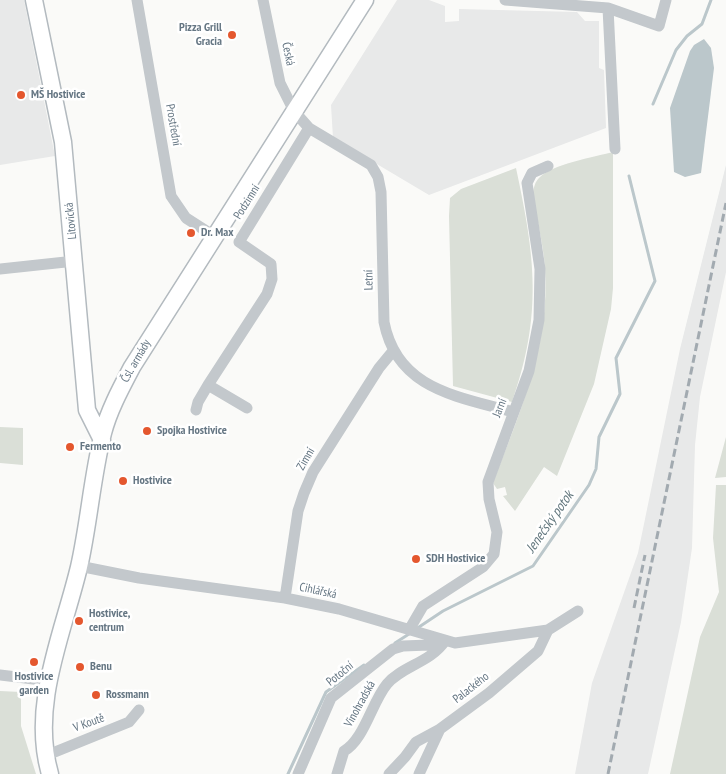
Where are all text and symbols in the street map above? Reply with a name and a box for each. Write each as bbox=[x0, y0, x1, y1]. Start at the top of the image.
place label: Pizza Grill Gracia bbox=[179, 21, 222, 49]
marker: Pizza Grill Gracia bbox=[226, 29, 238, 41]
street label: Česká bbox=[279, 41, 297, 67]
place label: MŠ Hostivice bbox=[31, 88, 85, 102]
marker: MŠ Hostivice bbox=[15, 89, 27, 101]
street label: Prostřední bbox=[162, 103, 184, 147]
street label: Podzimní bbox=[231, 182, 263, 222]
street label: Litovická bbox=[62, 202, 80, 240]
place label: Dr. Max bbox=[201, 226, 234, 240]
marker: Dr. Max bbox=[185, 227, 197, 239]
street label: Letní bbox=[362, 270, 376, 290]
street label: Čsl. armády bbox=[118, 337, 154, 385]
street label: Jarní bbox=[490, 397, 510, 419]
place label: Spojka Hostivice bbox=[157, 424, 227, 438]
marker: Spojka Hostivice bbox=[141, 425, 153, 437]
place label: Fermento bbox=[80, 440, 121, 454]
marker: Fermento bbox=[64, 441, 76, 453]
street label: Zimní bbox=[294, 445, 318, 473]
place label: Hostivice bbox=[133, 474, 172, 488]
marker: Hostivice bbox=[117, 475, 129, 487]
water label: Jenečský potok bbox=[523, 488, 577, 556]
place label: SDH Hostivice bbox=[426, 552, 485, 566]
marker: SDH Hostivice bbox=[410, 553, 422, 565]
street label: Cihlářská bbox=[298, 580, 338, 602]
place label: Hostivice, centrum bbox=[89, 607, 130, 635]
marker: Hostivice, centrum bbox=[73, 615, 85, 627]
marker: Hostivice garden bbox=[28, 656, 40, 668]
street label: Potoční bbox=[324, 659, 356, 689]
place label: Benu bbox=[90, 660, 112, 674]
marker: Benu bbox=[74, 661, 86, 673]
street label: Palackého bbox=[450, 669, 492, 707]
place label: Hostivice garden bbox=[15, 670, 53, 698]
street label: Vinohradská bbox=[341, 678, 379, 730]
place label: Rossmann bbox=[106, 688, 149, 702]
marker: Rossmann bbox=[90, 689, 102, 701]
street label: V Koutě bbox=[71, 711, 107, 735]

